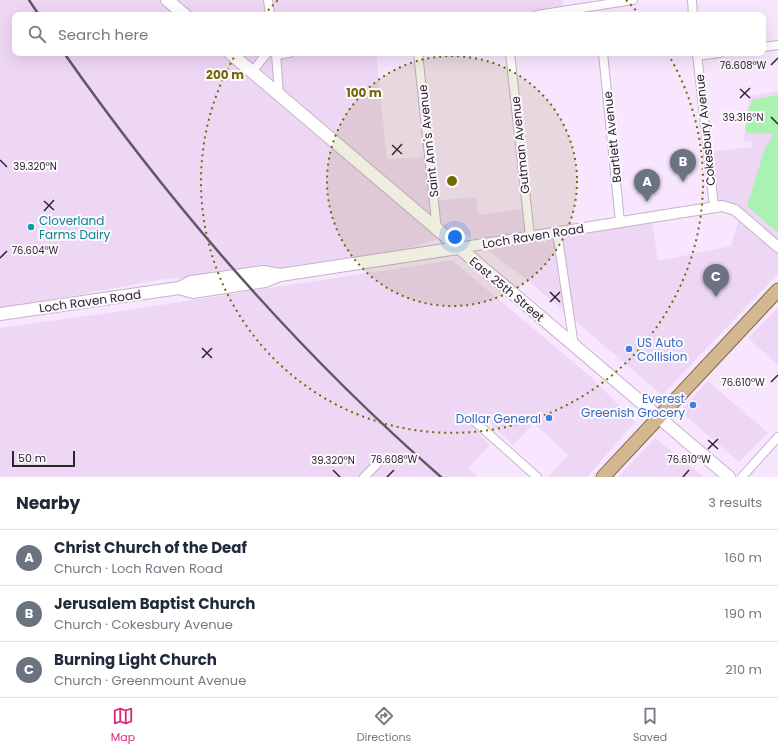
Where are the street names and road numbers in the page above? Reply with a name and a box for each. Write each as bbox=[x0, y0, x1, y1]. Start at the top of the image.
street label: Cokesbury Avenue bbox=[691, 73, 719, 187]
street label: Saint Ann's Avenue bbox=[414, 84, 442, 198]
street label: Bartlett Avenue bbox=[599, 91, 625, 183]
street label: Gutman Avenue bbox=[506, 95, 534, 195]
street label: Loch Raven Road bbox=[481, 220, 585, 252]
street label: East 25th Street bbox=[466, 253, 548, 325]
street label: Loch Raven Road bbox=[38, 285, 142, 317]

